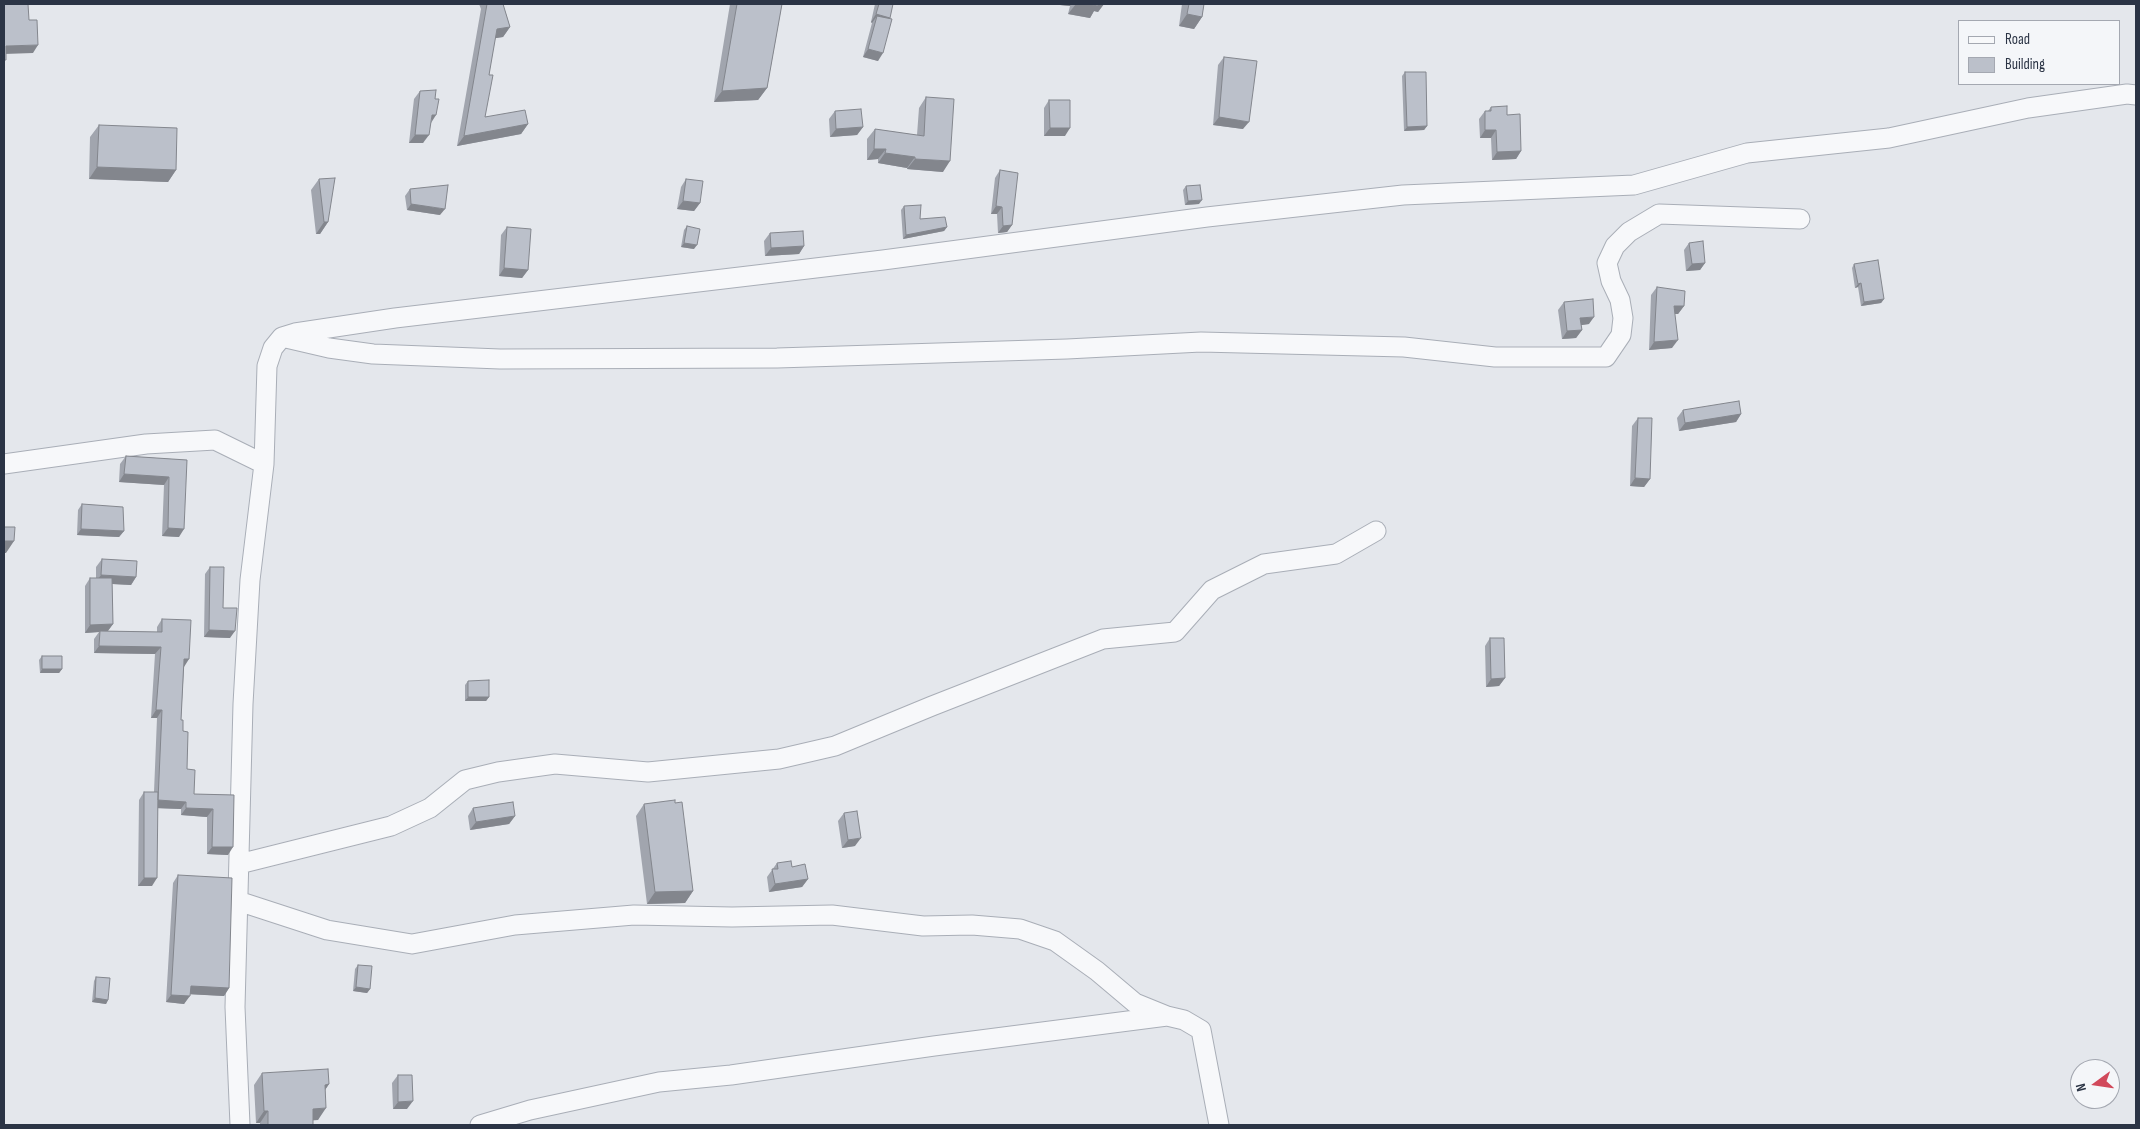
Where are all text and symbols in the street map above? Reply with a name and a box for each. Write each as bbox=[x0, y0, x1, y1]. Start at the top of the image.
legend bbox=[1958, 20, 2120, 85]
text: Road bbox=[2005, 30, 2030, 49]
text: Building bbox=[2005, 55, 2045, 74]
north arrow bbox=[2070, 1059, 2120, 1109]
text: N bbox=[2072, 1082, 2090, 1093]

